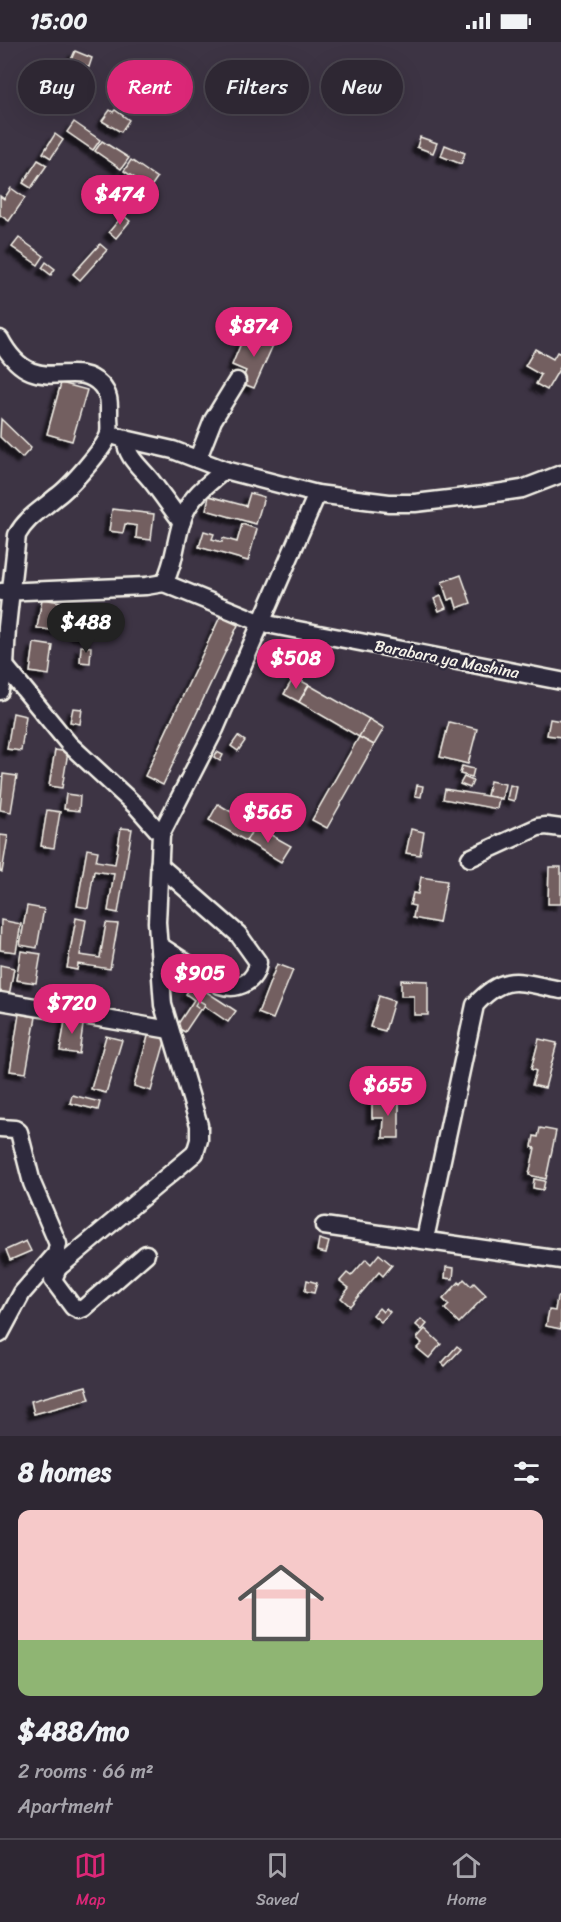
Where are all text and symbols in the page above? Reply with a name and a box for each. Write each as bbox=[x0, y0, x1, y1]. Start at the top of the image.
text: 15:00 bbox=[30, 2, 87, 41]
chip: Buy bbox=[18, 60, 95, 114]
chip: Rent bbox=[107, 60, 193, 114]
chip: Filters bbox=[205, 60, 309, 114]
chip: New bbox=[321, 60, 403, 114]
pin: $474 bbox=[84, 175, 156, 226]
text: $474 bbox=[95, 177, 145, 212]
pin: $874 bbox=[218, 307, 290, 358]
text: $874 bbox=[229, 309, 279, 344]
pin: $488 bbox=[50, 603, 122, 654]
text: $488 bbox=[61, 605, 111, 640]
street label: Barabara ya Mashina bbox=[372, 631, 523, 687]
pin: $508 bbox=[260, 639, 332, 690]
text: $508 bbox=[271, 641, 321, 676]
pin: $565 bbox=[232, 793, 304, 844]
text: $565 bbox=[243, 795, 293, 830]
pin: $905 bbox=[164, 954, 236, 1005]
text: $905 bbox=[175, 956, 225, 991]
pin: $720 bbox=[36, 984, 108, 1035]
text: $720 bbox=[47, 986, 97, 1021]
pin: $655 bbox=[352, 1066, 424, 1117]
text: $655 bbox=[363, 1068, 413, 1103]
text: 8 homes bbox=[18, 1449, 111, 1495]
icon: filters bbox=[510, 1456, 543, 1489]
icon: home bbox=[227, 1549, 335, 1657]
text: $488/mo bbox=[18, 1708, 129, 1754]
text: 2 rooms · 66 m² bbox=[18, 1754, 154, 1789]
text: Apartment bbox=[18, 1789, 112, 1824]
tab: Map bbox=[74, 1849, 107, 1914]
tab: Saved bbox=[256, 1849, 298, 1914]
tab: Home bbox=[447, 1849, 487, 1914]

